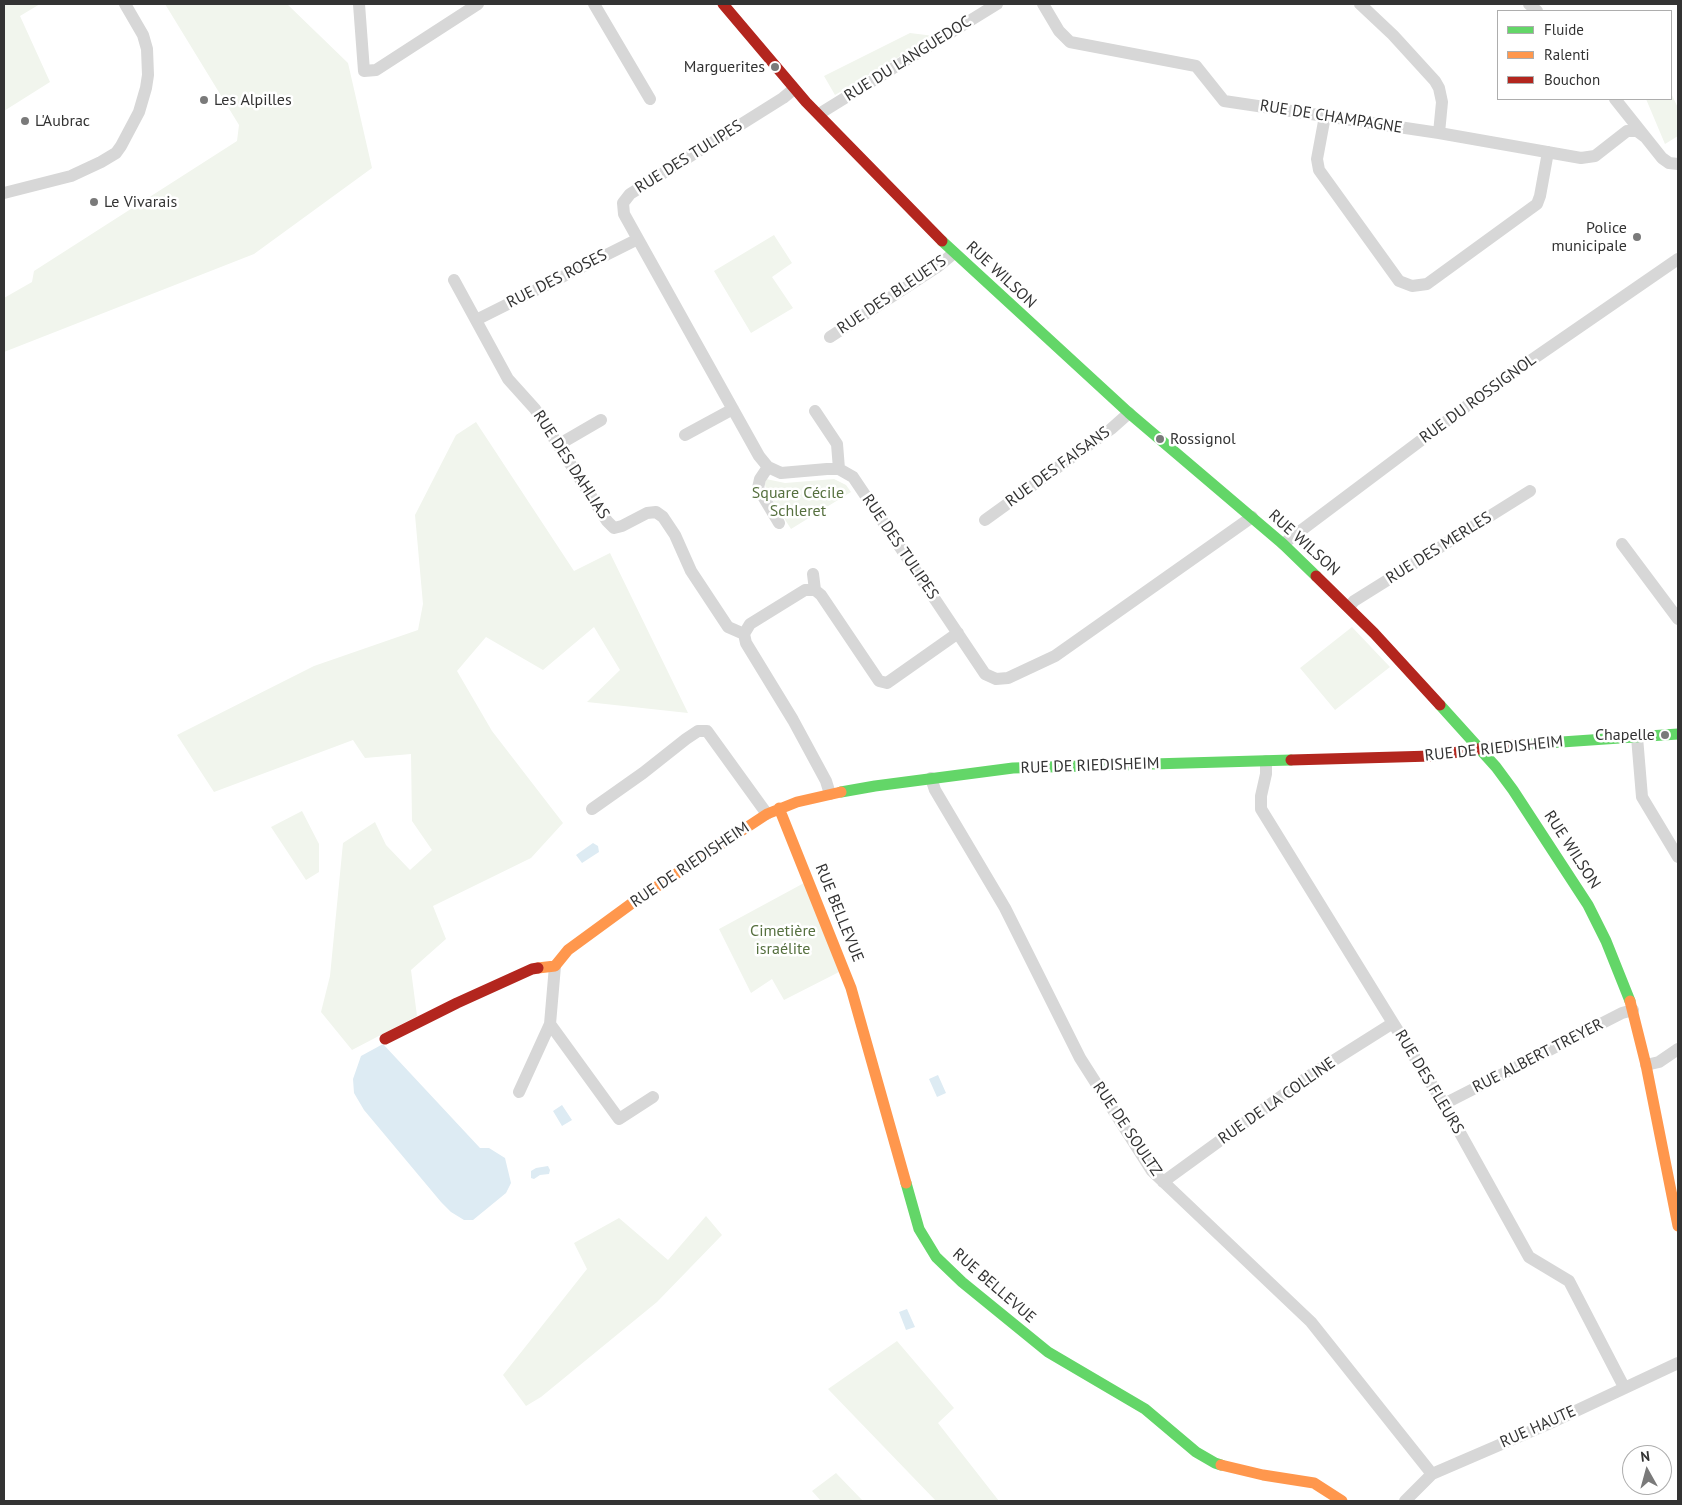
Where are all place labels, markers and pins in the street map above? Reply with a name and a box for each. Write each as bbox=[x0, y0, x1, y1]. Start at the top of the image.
place label: Marguerites bbox=[684, 57, 765, 77]
marker: Marguerites bbox=[769, 61, 781, 73]
place label: Les Alpilles bbox=[214, 90, 292, 110]
marker: Les Alpilles bbox=[198, 94, 210, 106]
place label: L'Aubrac bbox=[35, 111, 90, 131]
marker: L'Aubrac bbox=[19, 115, 31, 127]
place label: Le Vivarais bbox=[104, 192, 177, 212]
marker: Le Vivarais bbox=[88, 196, 100, 208]
place label: Police municipale bbox=[1551, 218, 1627, 256]
marker: Police municipale bbox=[1631, 231, 1643, 243]
place label: Rossignol bbox=[1170, 429, 1236, 449]
marker: Rossignol bbox=[1154, 433, 1166, 445]
place label: Chapelle bbox=[1595, 725, 1655, 745]
marker: Chapelle bbox=[1659, 729, 1671, 741]

